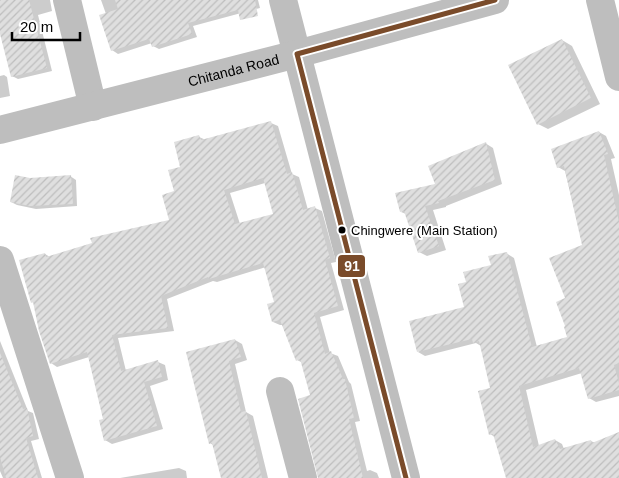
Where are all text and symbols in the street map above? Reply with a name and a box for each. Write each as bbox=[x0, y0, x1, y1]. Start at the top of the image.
scale bar bbox=[12, 10, 80, 42]
text: 20 m bbox=[20, 18, 53, 35]
street label: Chitanda Road bbox=[186, 51, 281, 90]
place label: Chingwere (Main Station) bbox=[351, 223, 498, 238]
marker: Chingwere (Main Station) bbox=[337, 225, 347, 235]
line badge: 91 bbox=[337, 254, 366, 278]
text: 91 bbox=[344, 258, 360, 274]

